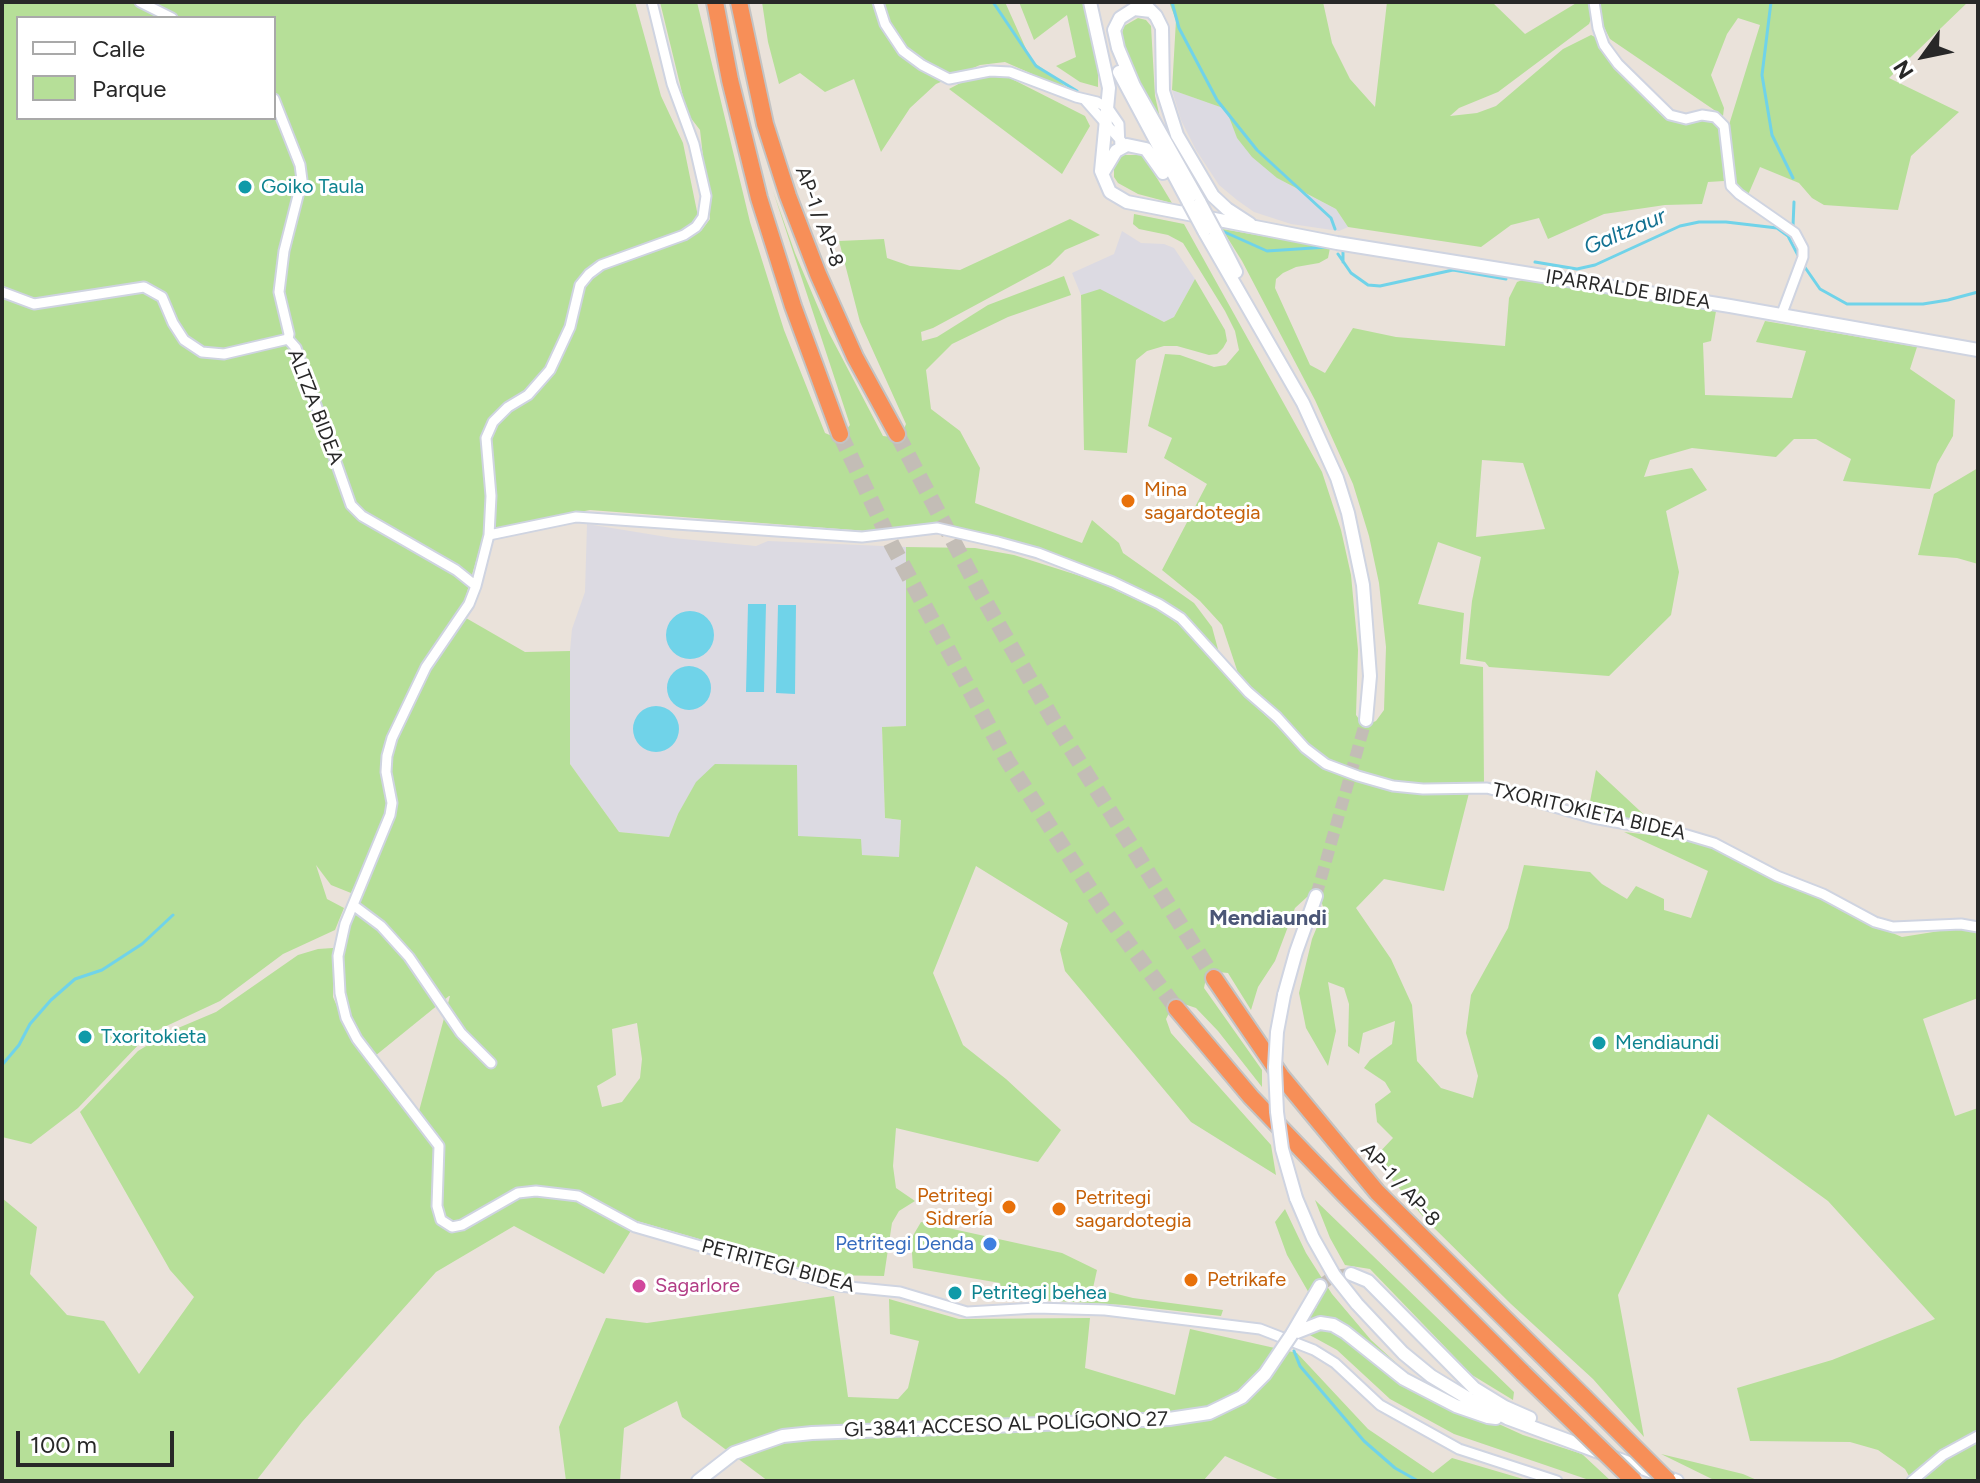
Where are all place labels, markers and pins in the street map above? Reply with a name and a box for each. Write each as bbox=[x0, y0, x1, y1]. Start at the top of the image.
place label: Goiko Taula bbox=[261, 175, 364, 199]
marker: Goiko Taula bbox=[236, 178, 254, 196]
place label: Mina sagardotegia bbox=[1144, 478, 1261, 525]
marker: Mina sagardotegia bbox=[1119, 492, 1137, 510]
place label: Txoritokieta bbox=[101, 1025, 207, 1049]
marker: Txoritokieta bbox=[76, 1028, 94, 1046]
place label: Mendiaundi bbox=[1615, 1031, 1719, 1055]
marker: Mendiaundi bbox=[1590, 1034, 1608, 1052]
place label: Petritegi Sidrería bbox=[917, 1184, 993, 1231]
place label: Petritegi sagardotegia bbox=[1075, 1186, 1192, 1233]
marker: Petritegi Sidrería bbox=[1000, 1198, 1018, 1216]
marker: Petritegi sagardotegia bbox=[1050, 1200, 1068, 1218]
place label: Petritegi Denda bbox=[835, 1232, 974, 1256]
marker: Petritegi Denda bbox=[981, 1235, 999, 1253]
place label: Petrikafe bbox=[1207, 1268, 1286, 1292]
marker: Petrikafe bbox=[1182, 1271, 1200, 1289]
place label: Sagarlore bbox=[655, 1274, 740, 1298]
marker: Sagarlore bbox=[630, 1277, 648, 1295]
place label: Petritegi behea bbox=[971, 1281, 1107, 1305]
marker: Petritegi behea bbox=[946, 1284, 964, 1302]

